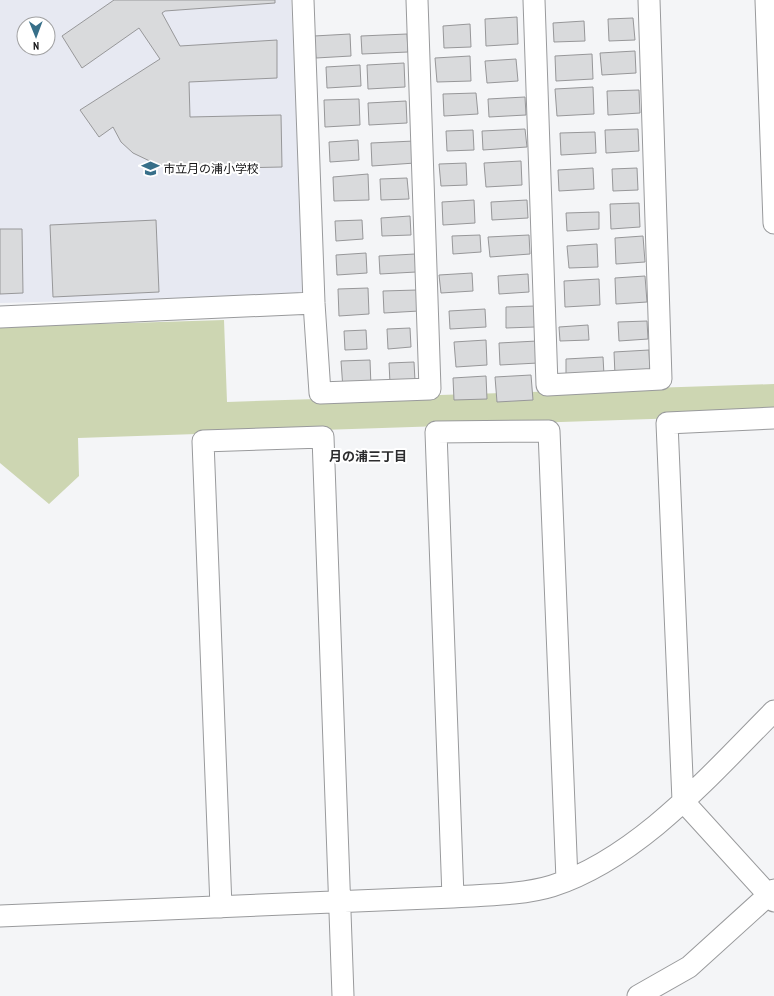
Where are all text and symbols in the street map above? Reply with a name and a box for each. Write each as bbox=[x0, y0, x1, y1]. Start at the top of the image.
north arrow bbox=[16, 16, 56, 56]
text: N bbox=[33, 39, 39, 53]
school or university icon: 市立月の浦小学校 bbox=[140, 158, 160, 178]
place label: 市立月の浦小学校 bbox=[163, 161, 259, 176]
district label: 月の浦三丁目 bbox=[329, 448, 407, 465]

